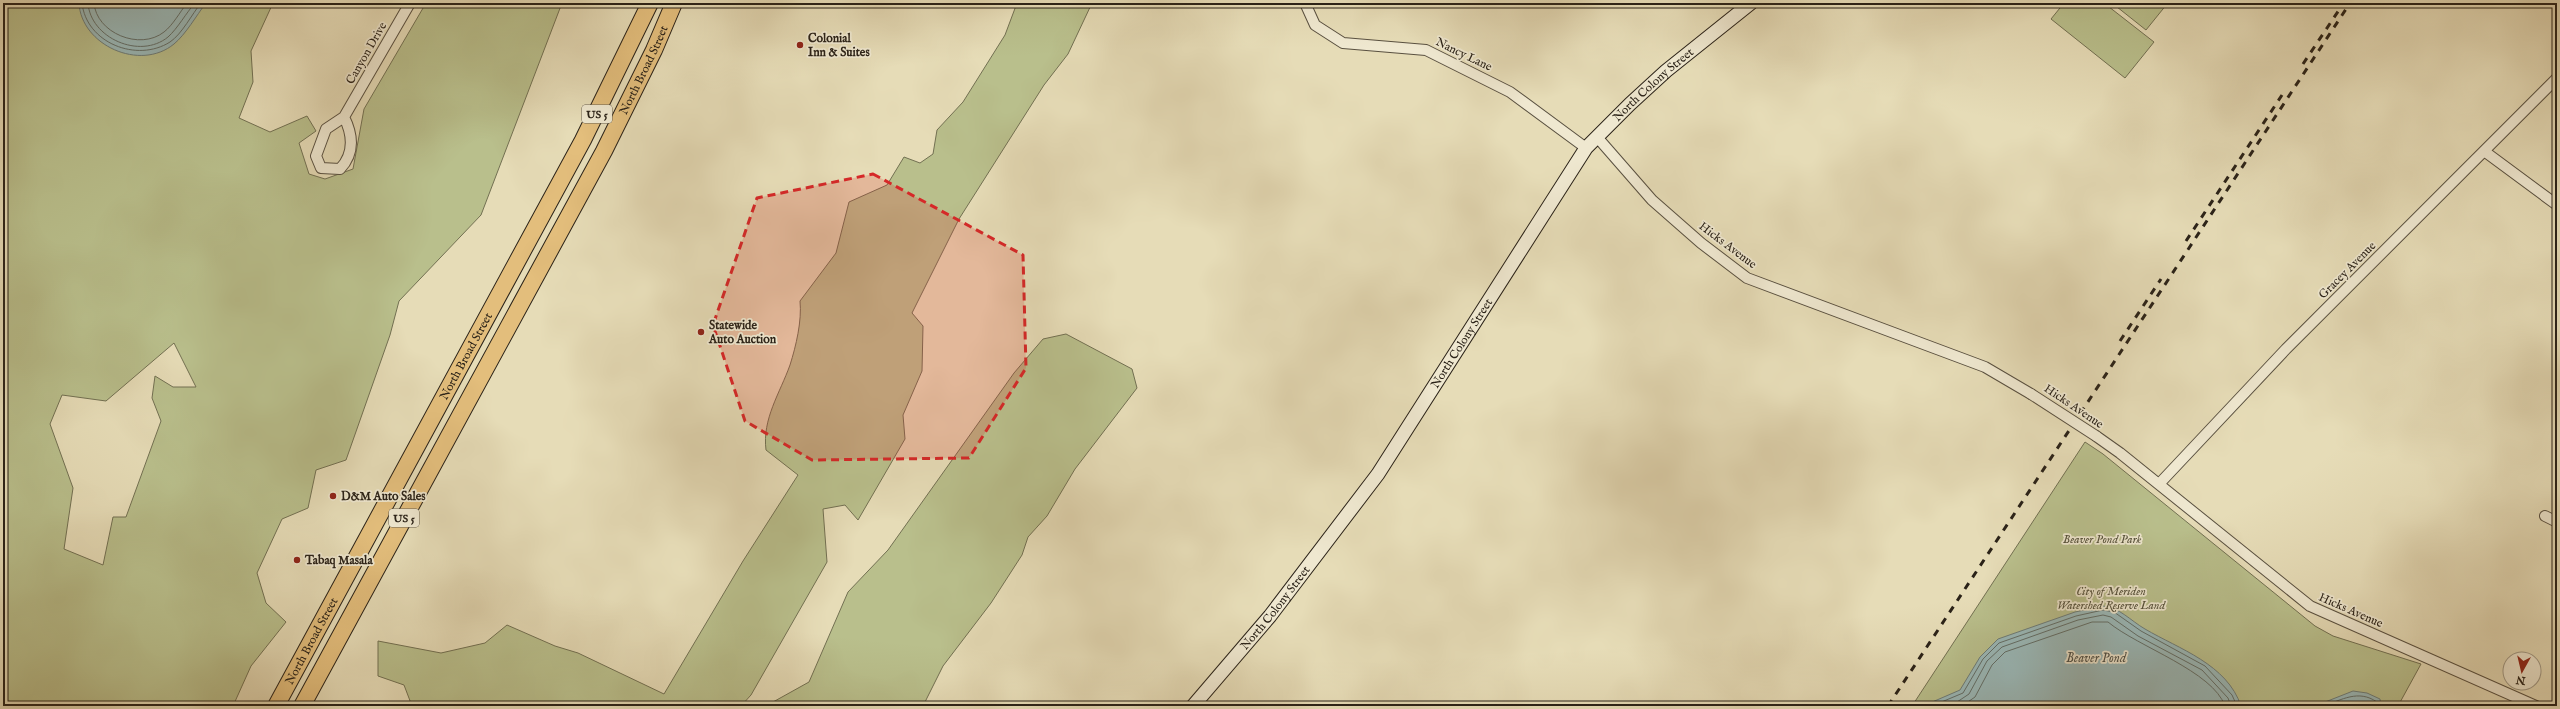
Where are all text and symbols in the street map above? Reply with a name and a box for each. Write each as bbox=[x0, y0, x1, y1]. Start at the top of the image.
street label: Canyon Drive bbox=[343, 19, 390, 87]
street label: North Broad Street bbox=[616, 23, 672, 117]
place label: Colonial Inn & Suites bbox=[808, 31, 870, 60]
street label: Nancy Lane bbox=[1433, 34, 1495, 75]
marker: Colonial Inn & Suites bbox=[795, 40, 805, 50]
street label: North Colony Street bbox=[1610, 45, 1697, 125]
road number: US 5 bbox=[582, 105, 612, 123]
street label: Hicks Avenue bbox=[1696, 219, 1760, 272]
street label: Gracey Avenue bbox=[2316, 238, 2380, 302]
street label: North Colony Street bbox=[1428, 296, 1496, 391]
street label: North Broad Street bbox=[437, 310, 496, 403]
place label: Statewide Auto Auction bbox=[708, 318, 777, 347]
marker: Statewide Auto Auction bbox=[696, 327, 706, 337]
street label: Hicks Avenue bbox=[2041, 381, 2107, 432]
place label: D&M Auto Sales bbox=[341, 489, 426, 504]
marker: D&M Auto Sales bbox=[328, 491, 338, 501]
road number: US 5 bbox=[389, 509, 419, 527]
park label: Beaver Pond Park bbox=[2063, 532, 2142, 547]
place label: Tabaq Masala bbox=[304, 553, 373, 569]
marker: Tabaq Masala bbox=[292, 555, 302, 565]
street label: North Colony Street bbox=[1237, 563, 1313, 653]
park label: City of Meriden Watershed Reserve Land bbox=[2057, 584, 2166, 613]
street label: Hicks Avenue bbox=[2316, 590, 2386, 631]
street label: North Broad Street bbox=[282, 595, 341, 687]
water label: Beaver Pond bbox=[2066, 650, 2127, 667]
north arrow bbox=[2502, 651, 2542, 691]
text: N bbox=[2515, 672, 2527, 688]

